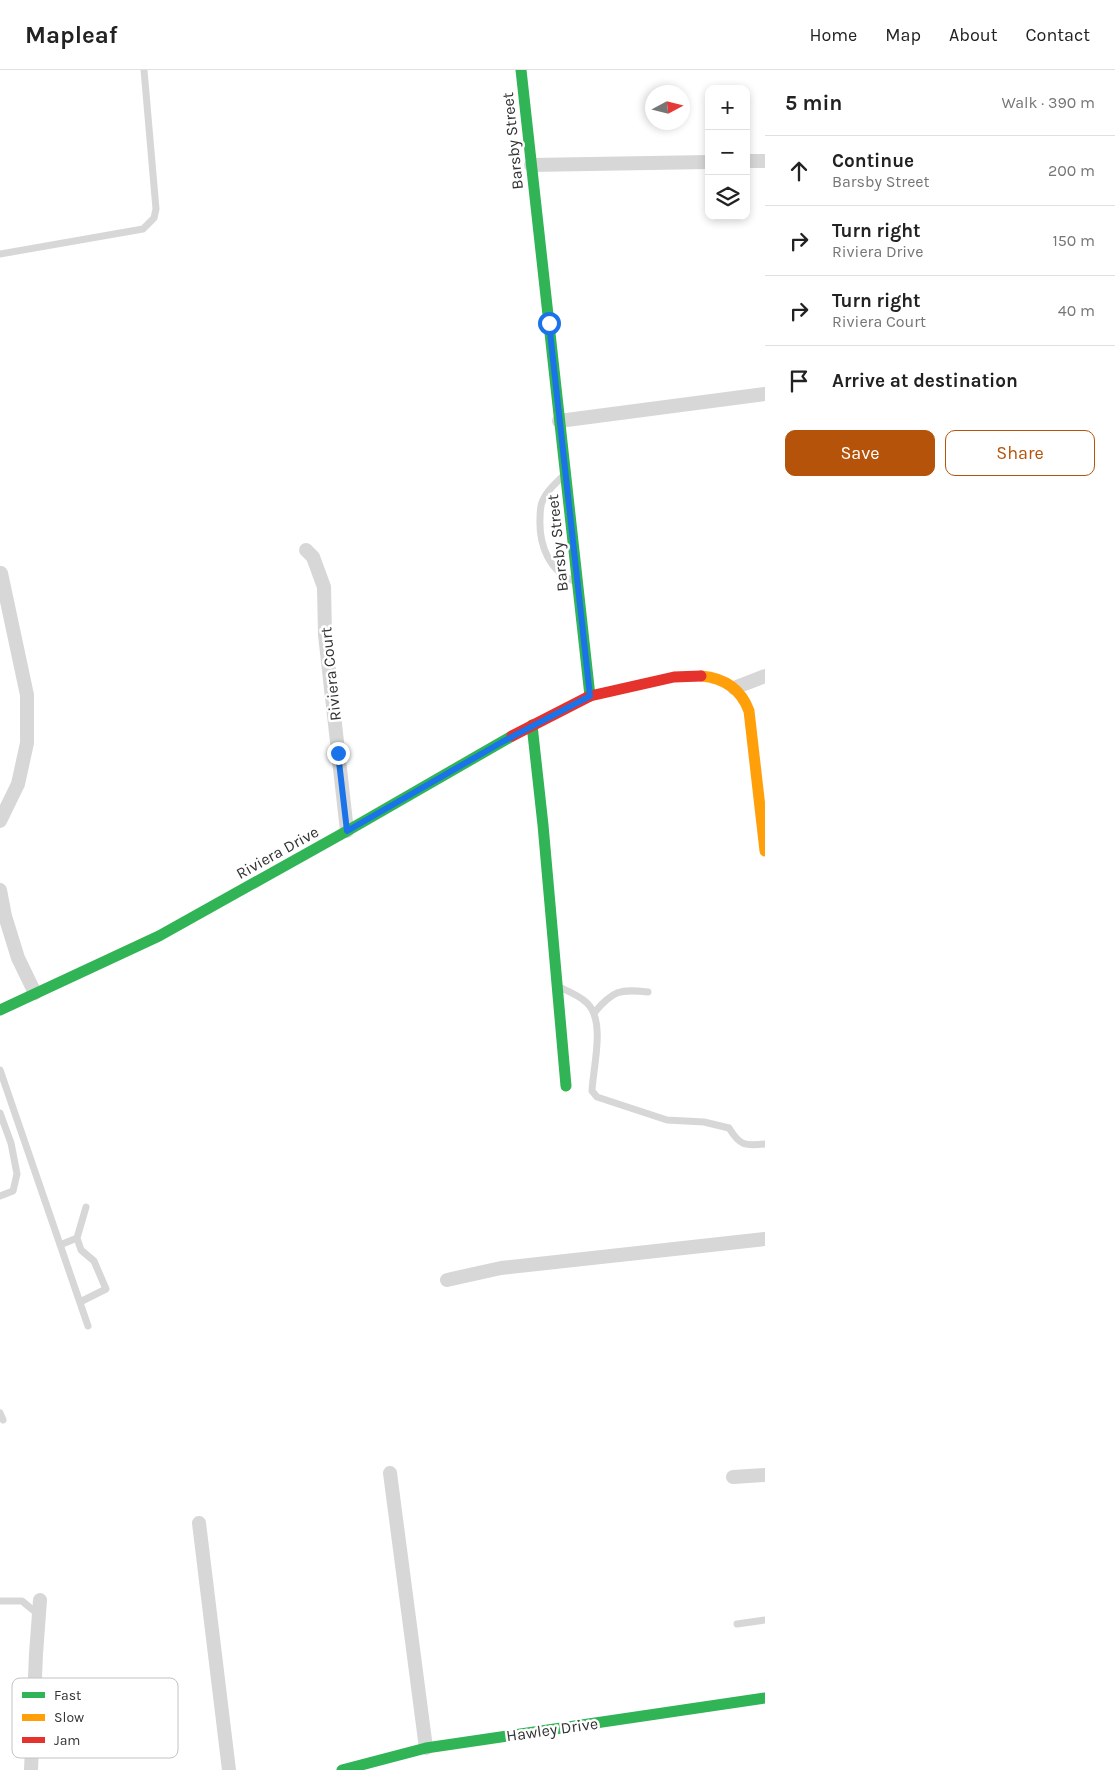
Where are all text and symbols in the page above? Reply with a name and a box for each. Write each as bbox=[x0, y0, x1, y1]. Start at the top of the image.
text: Mapleaf bbox=[25, 21, 118, 49]
text: Home bbox=[809, 24, 857, 46]
text: Map bbox=[885, 24, 921, 46]
text: About bbox=[949, 24, 998, 46]
text: Contact bbox=[1026, 24, 1090, 46]
north arrow bbox=[645, 85, 690, 130]
map controls bbox=[705, 85, 750, 220]
button: + bbox=[705, 85, 750, 130]
street label: Barsby Street bbox=[498, 91, 527, 190]
text: 5 min bbox=[785, 91, 842, 115]
text: Walk · 390 m bbox=[1001, 93, 1095, 112]
button: − bbox=[705, 130, 750, 175]
text: Continue bbox=[832, 150, 914, 172]
icon: ahead bbox=[785, 157, 813, 185]
text: 200 m bbox=[1048, 161, 1095, 180]
text: Barsby Street bbox=[832, 172, 930, 191]
button: layers bbox=[705, 175, 750, 220]
text: Turn right bbox=[832, 220, 921, 242]
icon: right bbox=[785, 227, 813, 255]
text: 150 m bbox=[1052, 231, 1095, 250]
text: Riviera Drive bbox=[832, 242, 923, 261]
text: Turn right bbox=[832, 290, 921, 312]
icon: right bbox=[785, 297, 813, 325]
text: 40 m bbox=[1058, 301, 1095, 320]
route start bbox=[538, 312, 561, 335]
text: Riviera Court bbox=[832, 312, 926, 331]
icon: arrive bbox=[785, 367, 813, 395]
text: Arrive at destination bbox=[832, 370, 1018, 392]
button: Save bbox=[785, 430, 935, 476]
button: Share bbox=[945, 430, 1095, 476]
street label: Barsby Street bbox=[543, 493, 572, 592]
street label: Riviera Court bbox=[316, 626, 345, 722]
route end bbox=[327, 742, 350, 765]
street label: Riviera Drive bbox=[233, 822, 322, 883]
legend bbox=[12, 1678, 178, 1758]
text: Fast bbox=[54, 1687, 81, 1704]
text: Slow bbox=[54, 1709, 84, 1726]
street label: Hawley Drive bbox=[505, 1714, 599, 1745]
text: Jam bbox=[54, 1732, 80, 1749]

